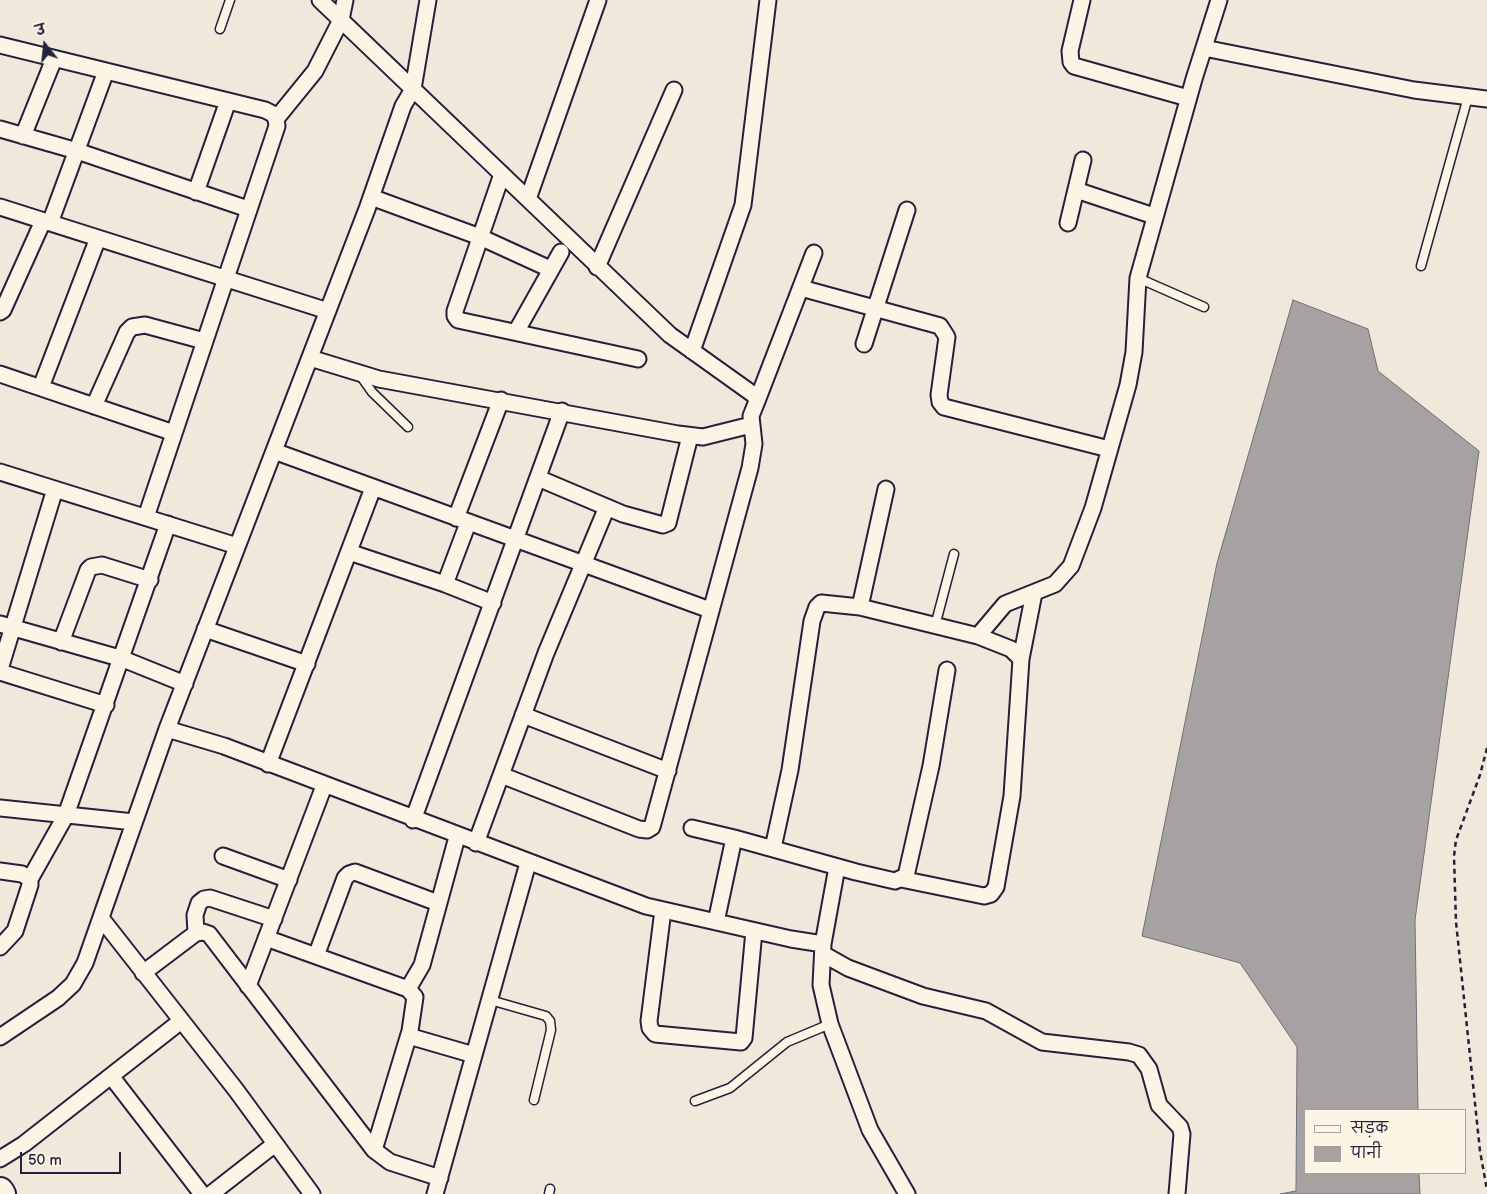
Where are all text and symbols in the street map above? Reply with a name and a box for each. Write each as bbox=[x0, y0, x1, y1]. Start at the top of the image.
north arrow bbox=[20, 20, 70, 70]
text: उ bbox=[34, 21, 48, 40]
legend bbox=[1304, 1109, 1467, 1174]
text: सड़क bbox=[1351, 1119, 1388, 1138]
scale bar bbox=[22, 1142, 124, 1174]
text: पानी bbox=[1351, 1144, 1382, 1163]
text: 50 m bbox=[28, 1151, 62, 1170]

